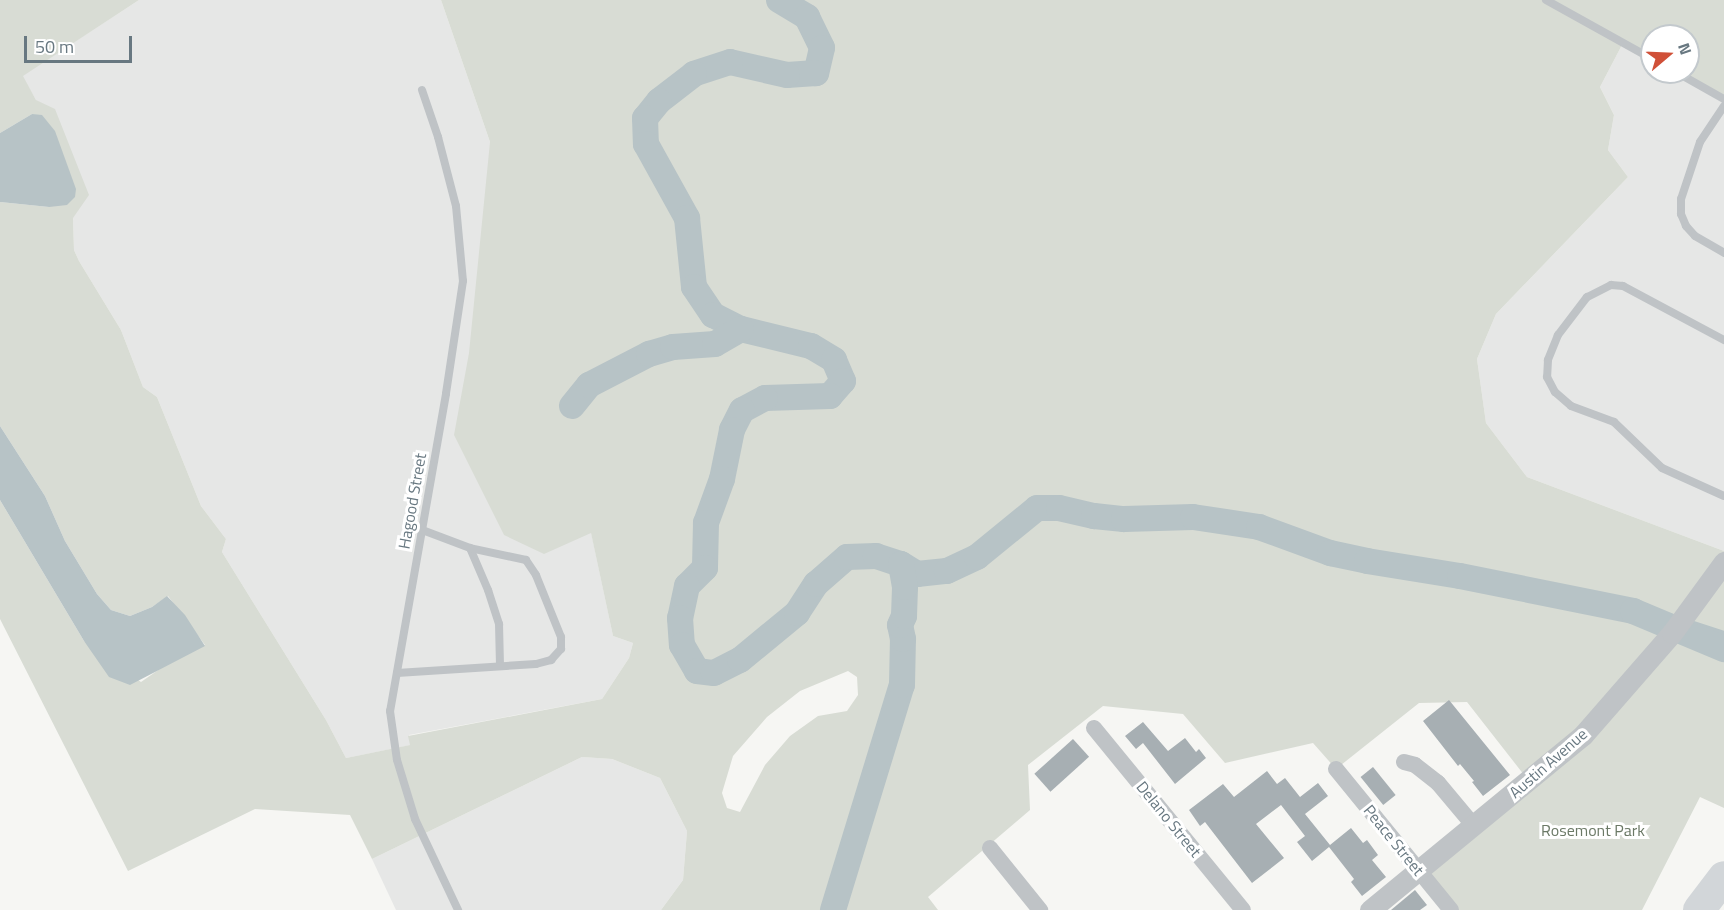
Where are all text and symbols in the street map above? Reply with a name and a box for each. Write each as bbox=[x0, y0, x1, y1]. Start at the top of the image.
scale bar bbox=[27, 24, 135, 62]
north arrow bbox=[1640, 24, 1700, 84]
text: 50 m bbox=[35, 33, 74, 60]
text: N bbox=[1672, 40, 1698, 58]
street label: Hagood Street bbox=[394, 451, 430, 551]
street label: Austin Avenue bbox=[1505, 724, 1591, 802]
street label: Delano Street bbox=[1133, 777, 1205, 861]
street label: Peace Street bbox=[1360, 801, 1428, 879]
park label: Rosemont Park bbox=[1541, 820, 1645, 840]

